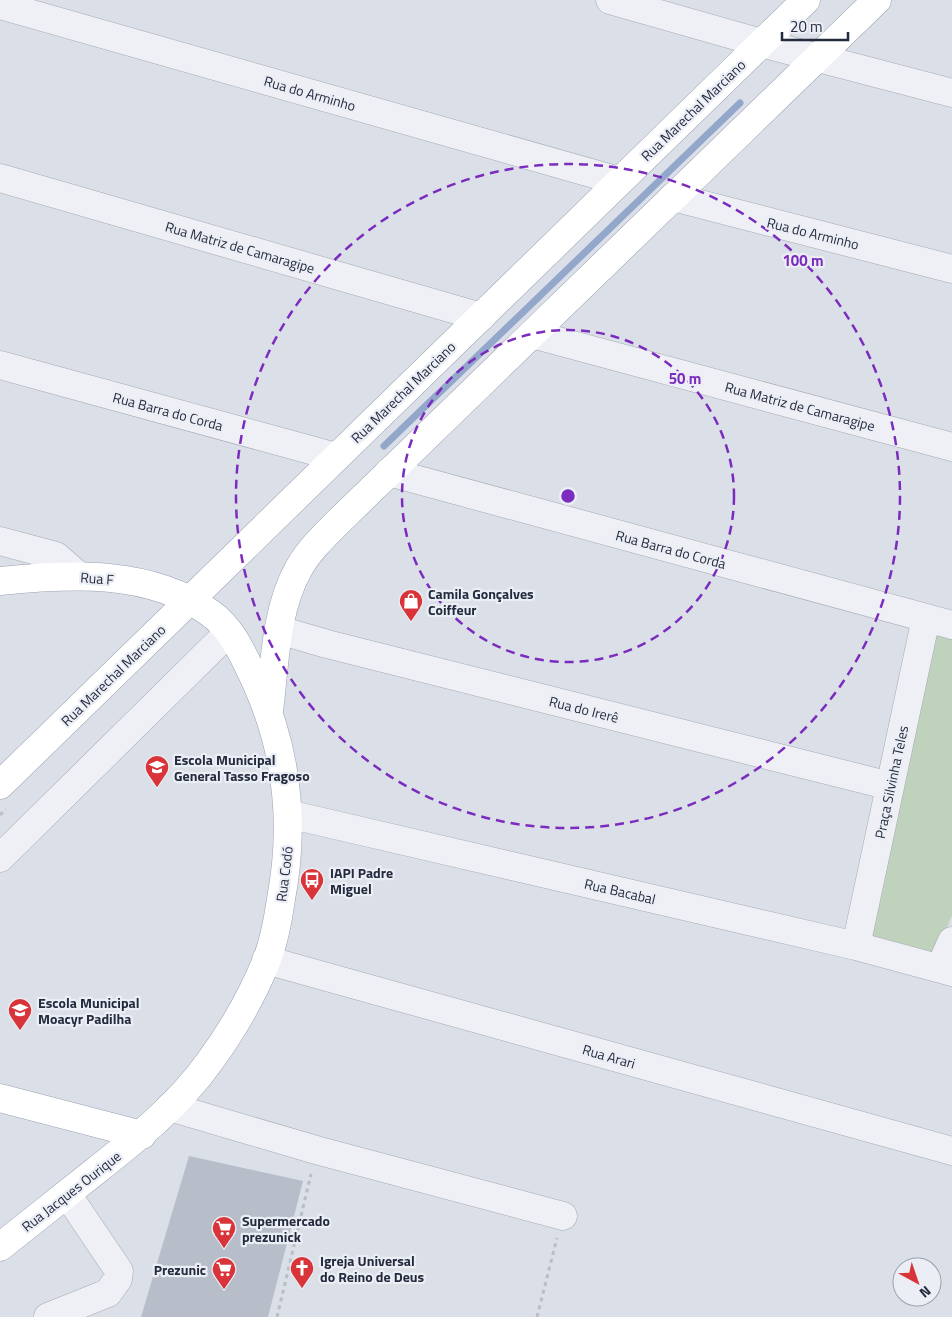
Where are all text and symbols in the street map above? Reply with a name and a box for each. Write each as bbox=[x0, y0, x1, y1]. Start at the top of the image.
scale bar bbox=[782, 10, 848, 42]
text: 20 m bbox=[790, 15, 823, 38]
street label: Rua Marechal Marciano bbox=[636, 54, 750, 166]
street label: Rua do Arminho bbox=[262, 70, 358, 116]
street label: Rua do Arminho bbox=[765, 211, 861, 255]
street label: Rua Matriz de Camaragipe bbox=[163, 216, 317, 278]
text: 100 m bbox=[782, 249, 824, 272]
street label: Rua Marechal Marciano bbox=[346, 336, 460, 448]
text: 50 m bbox=[669, 367, 701, 390]
street label: Rua Matriz de Camaragipe bbox=[723, 376, 877, 436]
street label: Rua Barra do Corda bbox=[111, 386, 225, 436]
centre of rings bbox=[559, 487, 577, 505]
street label: Rua Barra do Corda bbox=[614, 524, 728, 574]
street label: Rua F bbox=[80, 566, 114, 590]
place label: Camila Gonçalves Coiffeur bbox=[428, 583, 534, 620]
shop icon: Camila Gonçalves Coiffeur bbox=[398, 588, 424, 622]
street label: Rua Marechal Marciano bbox=[56, 619, 170, 731]
street label: Rua do Irerê bbox=[547, 690, 621, 728]
street label: Praça Silvinha Teles bbox=[869, 723, 913, 841]
place label: Escola Municipal General Tasso Fragoso bbox=[174, 749, 310, 786]
school or university icon: Escola Municipal General Tasso Fragoso bbox=[144, 754, 170, 788]
street label: Rua Codó bbox=[270, 845, 298, 903]
place label: IAPI Padre Miguel bbox=[330, 862, 393, 899]
bus stop icon: IAPI Padre Miguel bbox=[299, 867, 325, 901]
street label: Rua Bacabal bbox=[582, 873, 658, 909]
place label: Escola Municipal Moacyr Padilha bbox=[38, 992, 140, 1029]
school or university icon: Escola Municipal Moacyr Padilha bbox=[7, 997, 33, 1031]
street label: Rua Arari bbox=[580, 1038, 638, 1074]
street label: Rua Jacques Ourique bbox=[17, 1145, 125, 1237]
place label: Supermercado prezunick bbox=[242, 1210, 330, 1247]
supermarket icon: Supermercado prezunick bbox=[211, 1215, 237, 1249]
place label: Igreja Universal do Reino de Deus bbox=[320, 1250, 425, 1287]
church icon: Igreja Universal do Reino de Deus bbox=[289, 1255, 315, 1289]
supermarket icon: Prezunic bbox=[211, 1256, 237, 1290]
north arrow bbox=[892, 1257, 942, 1307]
place label: Prezunic bbox=[154, 1259, 206, 1280]
text: N bbox=[915, 1281, 936, 1304]

